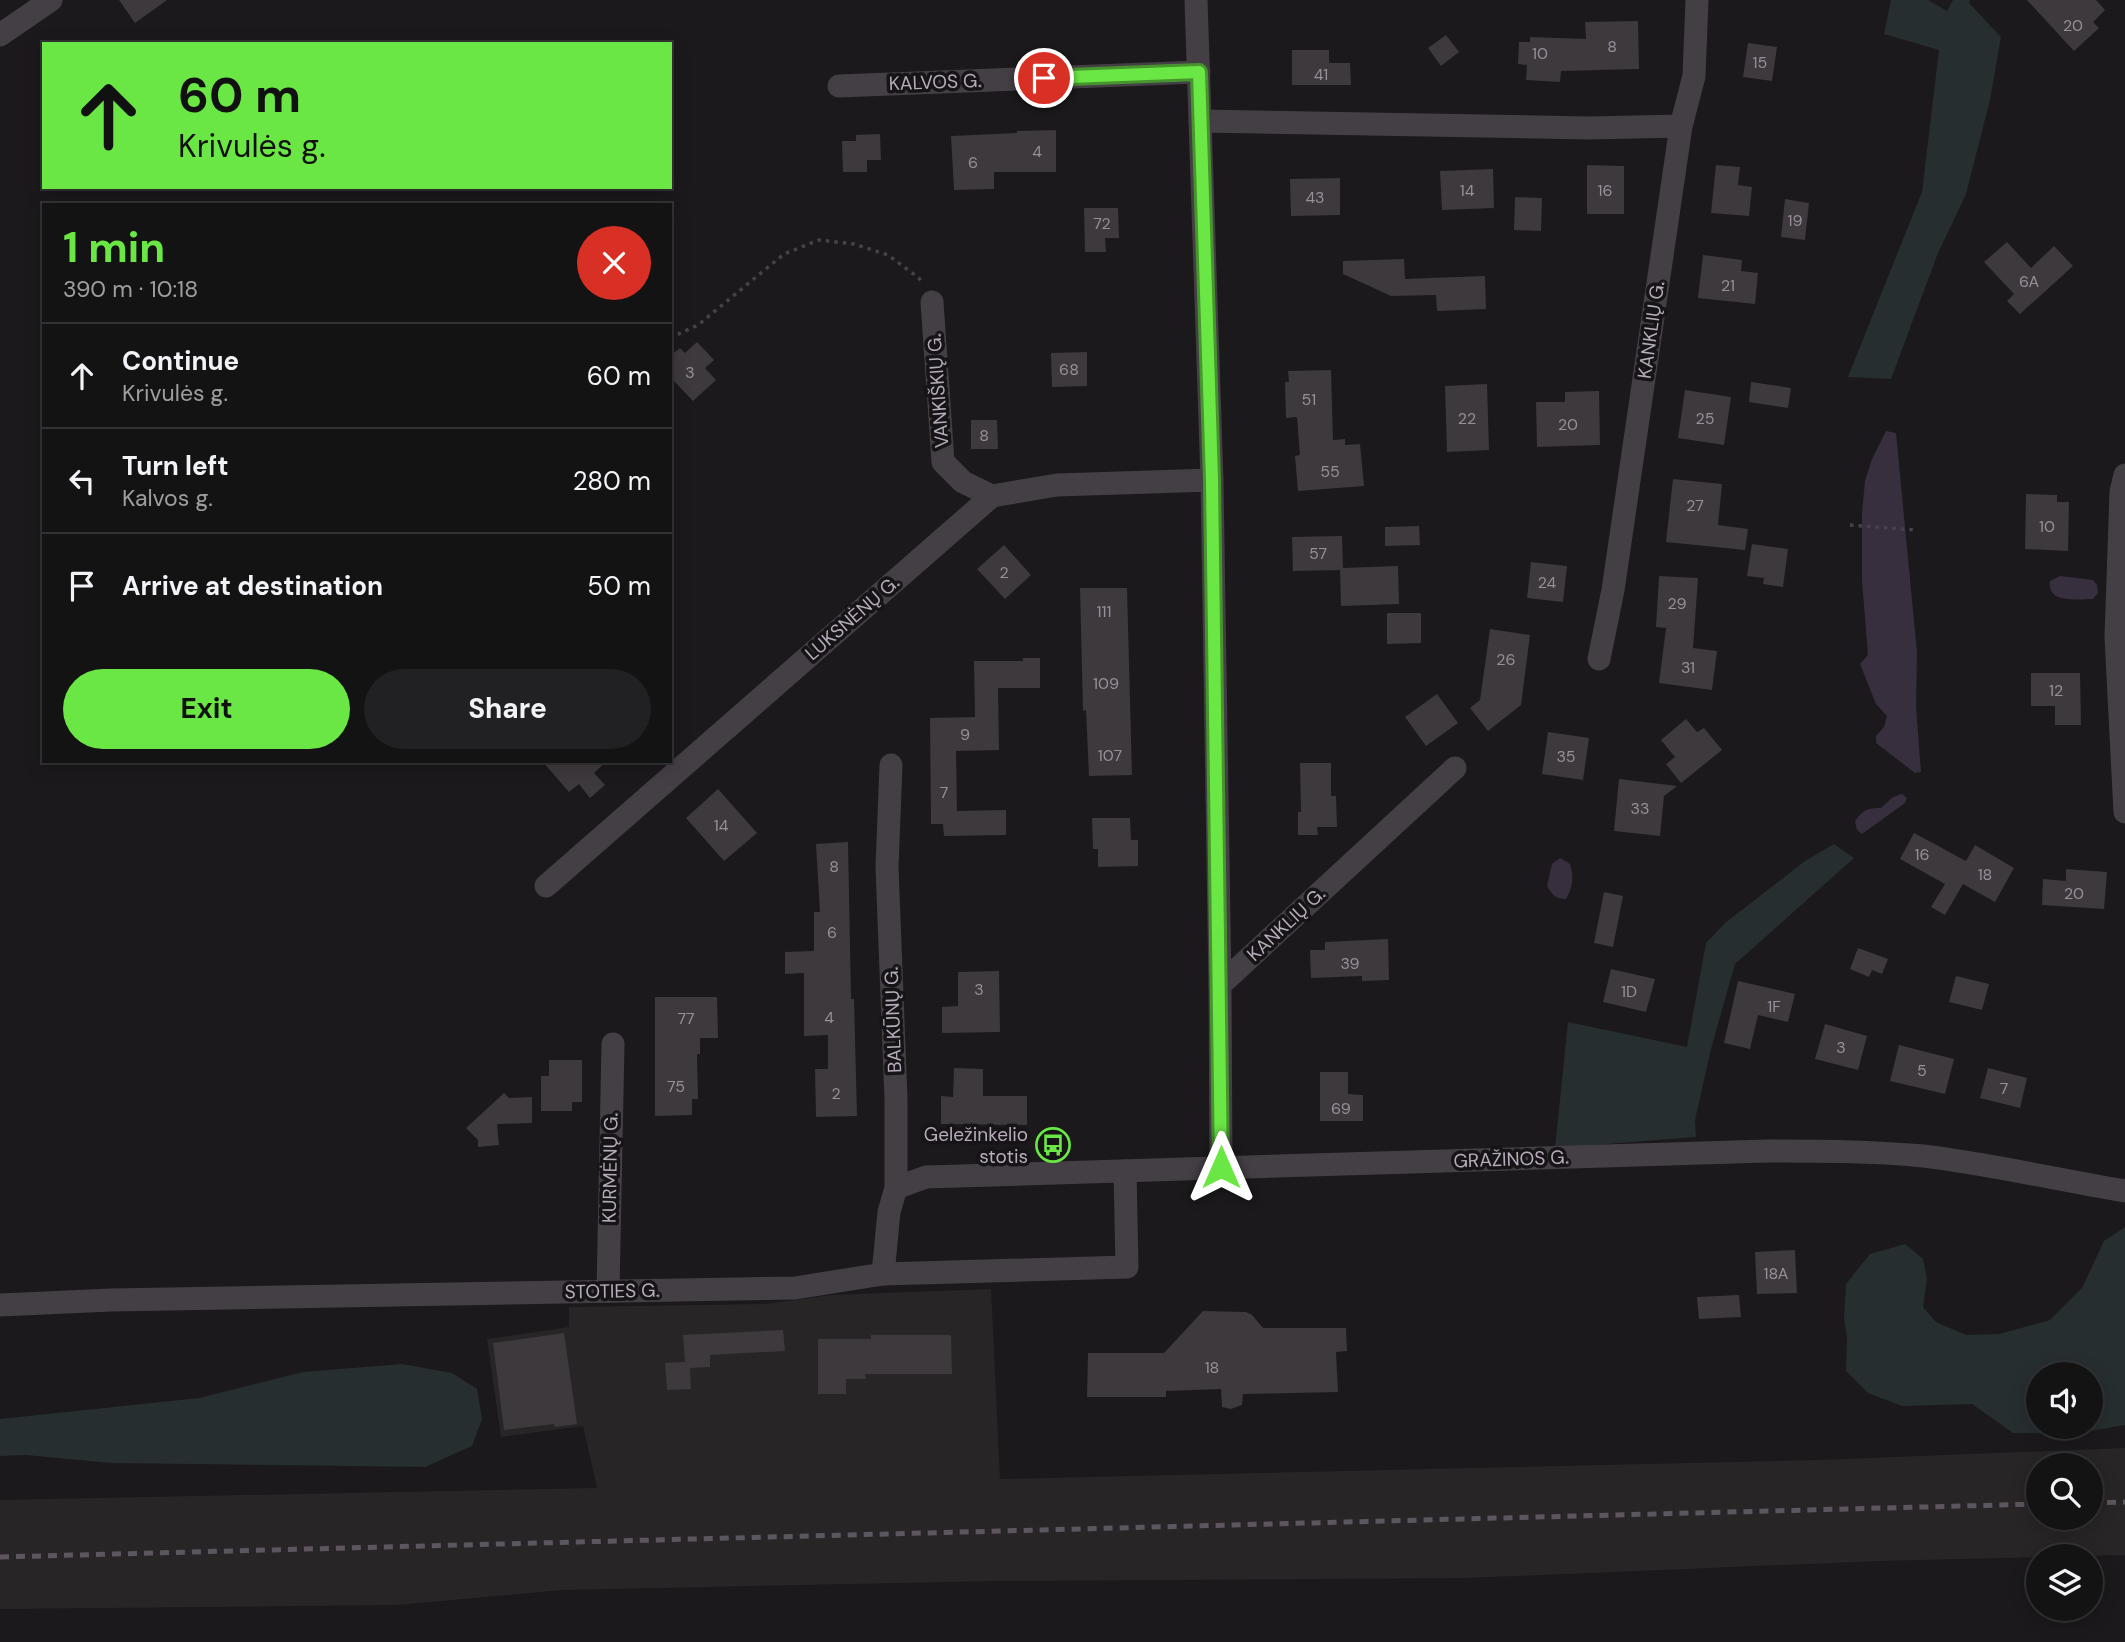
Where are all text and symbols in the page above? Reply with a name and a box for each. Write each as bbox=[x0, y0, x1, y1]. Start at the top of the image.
house number: 20 bbox=[2063, 15, 2083, 36]
house number: 8 bbox=[1607, 36, 1617, 57]
house number: 10 bbox=[1532, 43, 1548, 64]
pin bbox=[1014, 48, 1074, 108]
house number: 15 bbox=[1753, 52, 1767, 73]
icon: arrive bbox=[1025, 59, 1063, 97]
text: 60 m bbox=[178, 63, 301, 127]
house number: 41 bbox=[1314, 64, 1328, 85]
street label: KALVOS G. bbox=[888, 68, 982, 96]
icon: ahead bbox=[63, 70, 154, 161]
text: Krivulės g. bbox=[178, 125, 326, 167]
house number: 4 bbox=[1032, 141, 1042, 162]
house number: 6 bbox=[968, 152, 978, 173]
house number: 14 bbox=[1460, 180, 1475, 201]
house number: 16 bbox=[1597, 180, 1613, 201]
house number: 43 bbox=[1305, 187, 1325, 208]
house number: 19 bbox=[1787, 210, 1803, 231]
house number: 72 bbox=[1093, 213, 1111, 234]
text: 1 min bbox=[63, 220, 165, 275]
button: close bbox=[577, 226, 651, 300]
house number: 6A bbox=[2019, 271, 2039, 292]
text: 390 m · 10:18 bbox=[63, 274, 198, 304]
house number: 21 bbox=[1721, 275, 1735, 296]
street label: KANKLIŲ G. bbox=[1632, 280, 1670, 380]
street label: VANKIŠKIŲ G. bbox=[922, 333, 954, 449]
text: Continue bbox=[122, 344, 239, 378]
icon: ahead bbox=[63, 357, 101, 395]
text: 60 m bbox=[587, 359, 651, 393]
house number: 68 bbox=[1059, 359, 1079, 380]
house number: 3 bbox=[685, 362, 695, 383]
text: Krivulės g. bbox=[122, 378, 228, 408]
house number: 51 bbox=[1302, 389, 1316, 410]
house number: 22 bbox=[1458, 408, 1476, 429]
house number: 25 bbox=[1696, 408, 1714, 429]
house number: 20 bbox=[1558, 414, 1578, 435]
house number: 8 bbox=[979, 425, 989, 446]
text: Turn left bbox=[122, 449, 229, 483]
house number: 55 bbox=[1320, 461, 1340, 482]
icon: left bbox=[63, 462, 101, 500]
text: 280 m bbox=[573, 464, 651, 498]
text: Kalvos g. bbox=[122, 483, 213, 513]
house number: 27 bbox=[1686, 495, 1704, 516]
house number: 10 bbox=[2039, 516, 2055, 537]
house number: 57 bbox=[1309, 543, 1327, 564]
house number: 2 bbox=[999, 562, 1009, 583]
icon: arrive bbox=[63, 567, 101, 605]
text: Arrive at destination bbox=[122, 569, 383, 603]
text: 50 m bbox=[587, 569, 651, 603]
street label: LUKSNĖNŲ G. bbox=[800, 570, 904, 666]
house number: 24 bbox=[1538, 572, 1557, 593]
house number: 29 bbox=[1667, 593, 1687, 614]
house number: 111 bbox=[1097, 601, 1111, 622]
house number: 26 bbox=[1496, 649, 1516, 670]
house number: 31 bbox=[1681, 657, 1695, 678]
button: Exit bbox=[63, 669, 350, 749]
button: Share bbox=[364, 669, 651, 749]
house number: 109 bbox=[1093, 673, 1119, 694]
house number: 12 bbox=[2049, 680, 2063, 701]
house number: 9 bbox=[960, 724, 970, 745]
house number: 107 bbox=[1098, 745, 1122, 766]
house number: 35 bbox=[1556, 746, 1576, 767]
house number: 7 bbox=[940, 782, 948, 803]
house number: 33 bbox=[1631, 798, 1649, 819]
house number: 14 bbox=[714, 815, 729, 836]
house number: 16 bbox=[1914, 844, 1930, 865]
house number: 8 bbox=[829, 856, 839, 877]
house number: 18 bbox=[1978, 864, 1992, 885]
street label: KANKLIŲ G. bbox=[1242, 881, 1330, 967]
house number: 20 bbox=[2064, 883, 2084, 904]
house number: 6 bbox=[827, 922, 837, 943]
house number: 39 bbox=[1340, 953, 1360, 974]
street label: BALKŪNŲ G. bbox=[879, 966, 907, 1074]
house number: 3 bbox=[974, 979, 984, 1000]
house number: 1D bbox=[1621, 981, 1637, 1002]
house number: 1F bbox=[1767, 996, 1781, 1017]
house number: 4 bbox=[824, 1007, 834, 1028]
house number: 77 bbox=[677, 1008, 695, 1029]
house number: 3 bbox=[1836, 1037, 1846, 1058]
house number: 5 bbox=[1917, 1060, 1927, 1081]
house number: 75 bbox=[667, 1076, 685, 1097]
house number: 7 bbox=[2000, 1078, 2008, 1099]
house number: 2 bbox=[831, 1083, 841, 1104]
house number: 69 bbox=[1331, 1098, 1351, 1119]
street label: KURMĖNŲ G. bbox=[597, 1113, 623, 1223]
place label: Geležinkelio stotis bbox=[924, 1122, 1028, 1169]
bus stop icon: Geležinkelio stotis bbox=[1034, 1126, 1072, 1164]
position arrow bbox=[1184, 1130, 1258, 1204]
street label: GRAŽINOS G. bbox=[1453, 1144, 1569, 1174]
house number: 18A bbox=[1764, 1263, 1789, 1284]
street label: STOTIES G. bbox=[564, 1278, 660, 1304]
house number: 18 bbox=[1205, 1357, 1219, 1378]
map controls bbox=[2026, 1362, 2103, 1621]
button: sound bbox=[2026, 1362, 2103, 1439]
button: search bbox=[2026, 1453, 2103, 1530]
button: layers bbox=[2026, 1544, 2103, 1621]

